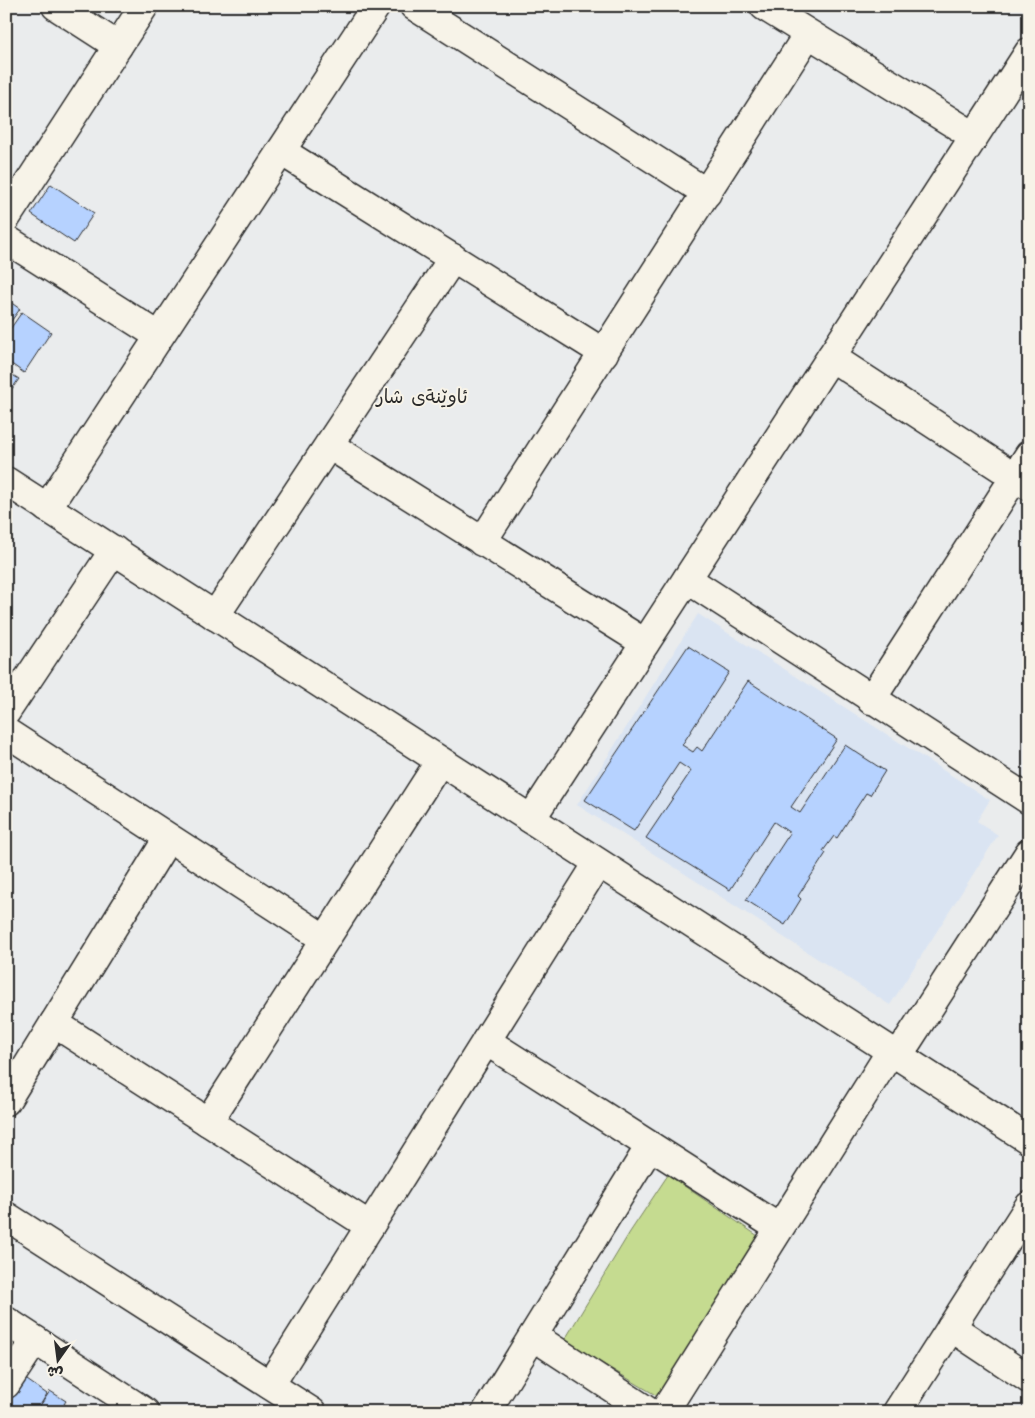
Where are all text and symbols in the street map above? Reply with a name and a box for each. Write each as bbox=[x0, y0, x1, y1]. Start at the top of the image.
district label: ئاوێنةی شار bbox=[374, 384, 468, 411]
north arrow bbox=[32, 1336, 82, 1386]
text: ش bbox=[45, 1360, 65, 1383]

